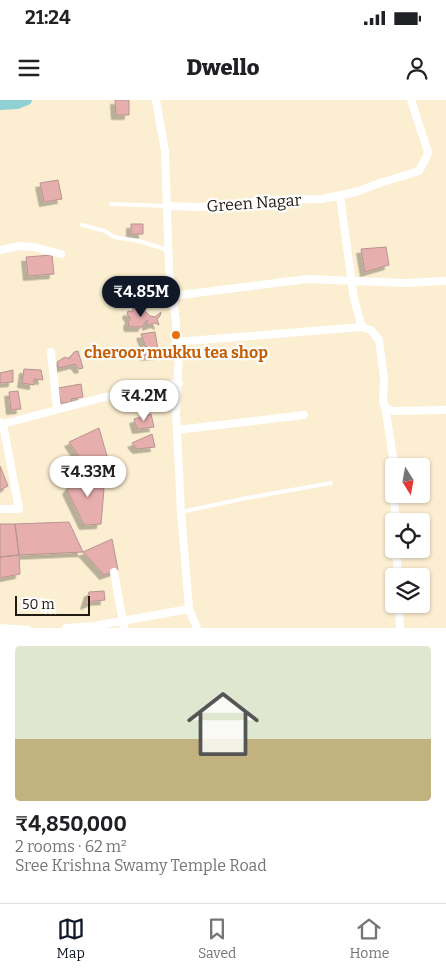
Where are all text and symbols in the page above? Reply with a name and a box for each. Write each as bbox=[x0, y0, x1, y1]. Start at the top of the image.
text: 21:24 bbox=[25, 6, 71, 29]
icon: menu bbox=[15, 54, 43, 82]
text: Dwello bbox=[187, 54, 259, 81]
icon: person bbox=[403, 54, 431, 82]
street label: Green Nagar bbox=[206, 190, 302, 216]
pin: ₹4.85M bbox=[100, 276, 182, 318]
text: ₹4.85M bbox=[113, 282, 169, 301]
marker: cheroor mukku tea shop bbox=[170, 329, 182, 341]
place label: cheroor mukku tea shop bbox=[84, 343, 268, 362]
pin: ₹4.2M bbox=[109, 380, 179, 422]
text: ₹4.2M bbox=[121, 386, 167, 405]
pin: ₹4.33M bbox=[47, 456, 129, 498]
north arrow bbox=[385, 458, 430, 502]
map controls bbox=[385, 458, 430, 613]
text: ₹4.33M bbox=[60, 462, 116, 481]
button: locate bbox=[385, 513, 430, 558]
button: layers bbox=[385, 568, 430, 613]
scale bar bbox=[15, 593, 90, 616]
text: 50 m bbox=[22, 596, 55, 613]
icon: home bbox=[178, 679, 268, 769]
text: ₹4,850,000 bbox=[15, 811, 127, 837]
text: 2 rooms · 62 m² bbox=[15, 837, 127, 856]
text: Sree Krishna Swamy Temple Road bbox=[15, 856, 267, 875]
tab: Map bbox=[57, 915, 85, 962]
tab: Saved bbox=[198, 915, 236, 962]
tab: Home bbox=[349, 915, 389, 962]

